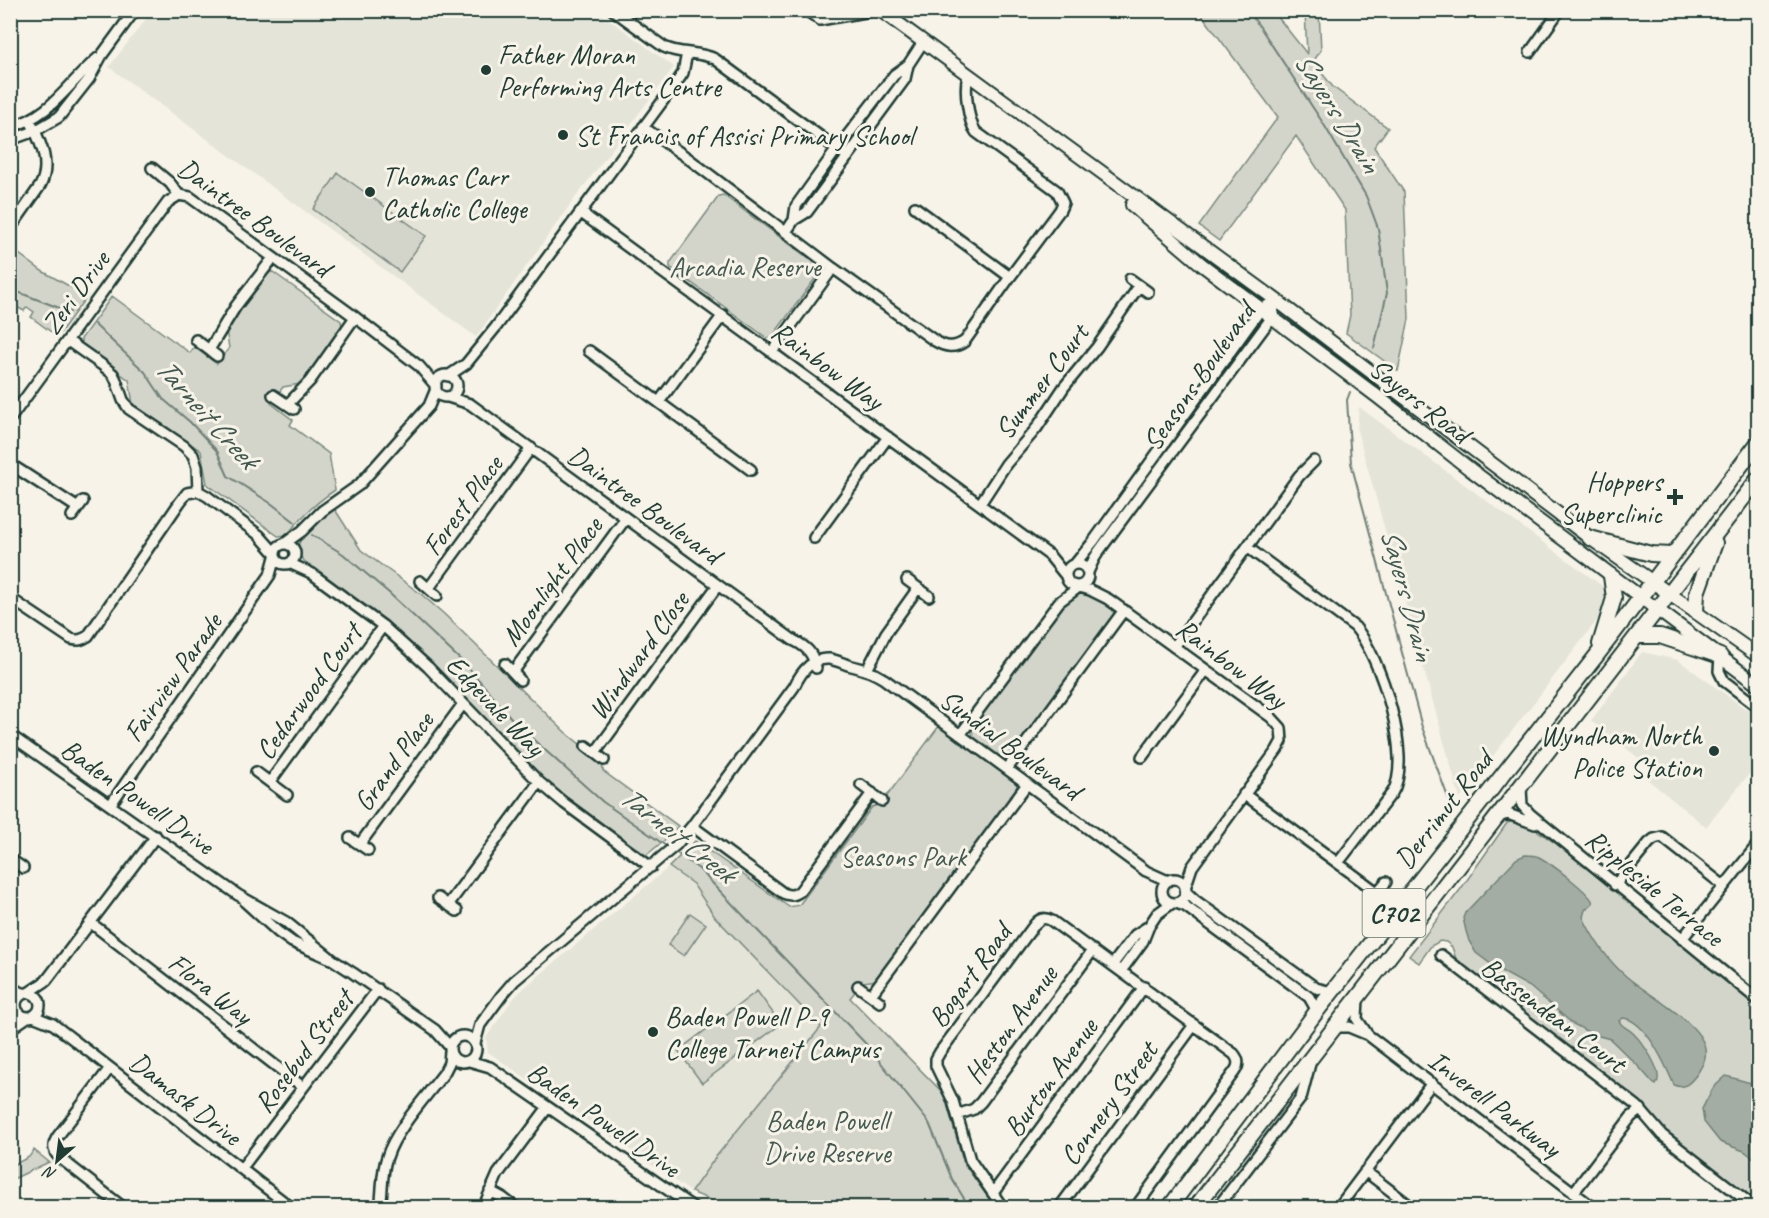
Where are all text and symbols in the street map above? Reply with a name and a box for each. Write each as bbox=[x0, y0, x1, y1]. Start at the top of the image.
place label: Father Moran Performing Arts Centre bbox=[498, 37, 723, 104]
water label: Sayers Drain bbox=[1286, 45, 1391, 181]
marker: Father Moran Performing Arts Centre bbox=[479, 63, 493, 77]
place label: St Francis of Assisi Primary School bbox=[575, 118, 919, 153]
marker: St Francis of Assisi Primary School bbox=[556, 128, 570, 142]
street label: Daintree Boulevard bbox=[171, 150, 341, 287]
place label: Thomas Carr Catholic College bbox=[382, 159, 529, 226]
marker: Thomas Carr Catholic College bbox=[363, 185, 377, 199]
street label: Zeri Drive bbox=[33, 242, 118, 341]
park label: Arcadia Reserve bbox=[669, 249, 823, 284]
street label: Seasons Boulevard bbox=[1134, 292, 1265, 457]
street label: Rainbow Way bbox=[765, 313, 892, 419]
street label: Summer Court bbox=[987, 315, 1098, 446]
water label: Tarneit Creek bbox=[147, 350, 270, 480]
street label: Sayers Road bbox=[1362, 350, 1480, 453]
street label: Daintree Boulevard bbox=[561, 437, 731, 574]
street label: Forest Place bbox=[414, 447, 512, 562]
place label: Hoppers Superclinic bbox=[1560, 464, 1664, 531]
marker: Hoppers Superclinic bbox=[1666, 488, 1684, 506]
street label: Moonlight Place bbox=[493, 509, 611, 652]
water label: Sayers Drain bbox=[1372, 524, 1444, 666]
street label: Windward Close bbox=[580, 583, 698, 726]
street label: Fairview Parade bbox=[115, 605, 230, 748]
street label: Rainbow Way bbox=[1169, 610, 1296, 718]
street label: Cedarwood Court bbox=[247, 613, 372, 766]
street label: Edgevale Way bbox=[439, 647, 554, 765]
street label: Sundial Boulevard bbox=[933, 681, 1092, 810]
street label: Grand Place bbox=[346, 703, 442, 818]
place label: Wyndham North Police Station bbox=[1540, 718, 1703, 785]
street label: Baden Powell Drive bbox=[54, 731, 223, 863]
street label: Derrimut Road bbox=[1387, 740, 1503, 875]
marker: Wyndham North Police Station bbox=[1707, 744, 1721, 758]
water label: Tarneit Creek bbox=[613, 777, 747, 894]
street label: Rippleside Terrace bbox=[1578, 821, 1732, 955]
park label: Seasons Park bbox=[840, 839, 968, 874]
road number: C702 bbox=[1362, 889, 1426, 937]
street label: Bogart Road bbox=[920, 913, 1021, 1034]
street label: Flora Way bbox=[162, 945, 262, 1034]
street label: Bassendean Court bbox=[1474, 949, 1635, 1082]
street label: Heston Avenue bbox=[956, 957, 1066, 1090]
street label: Rosebud Street bbox=[246, 980, 363, 1120]
place label: Baden Powell P-9 College Tarneit Campus bbox=[665, 999, 882, 1066]
street label: Burton Avenue bbox=[996, 1010, 1106, 1143]
marker: Baden Powell P-9 College Tarneit Campus bbox=[646, 1025, 660, 1039]
street label: Connery Street bbox=[1052, 1032, 1167, 1172]
street label: Inverell Parkway bbox=[1421, 1042, 1570, 1166]
street label: Damask Drive bbox=[123, 1044, 250, 1154]
street label: Baden Powell Drive bbox=[520, 1054, 689, 1186]
park label: Baden Powell Drive Reserve bbox=[763, 1103, 893, 1170]
north arrow bbox=[27, 1131, 87, 1191]
text: N bbox=[39, 1161, 59, 1185]

